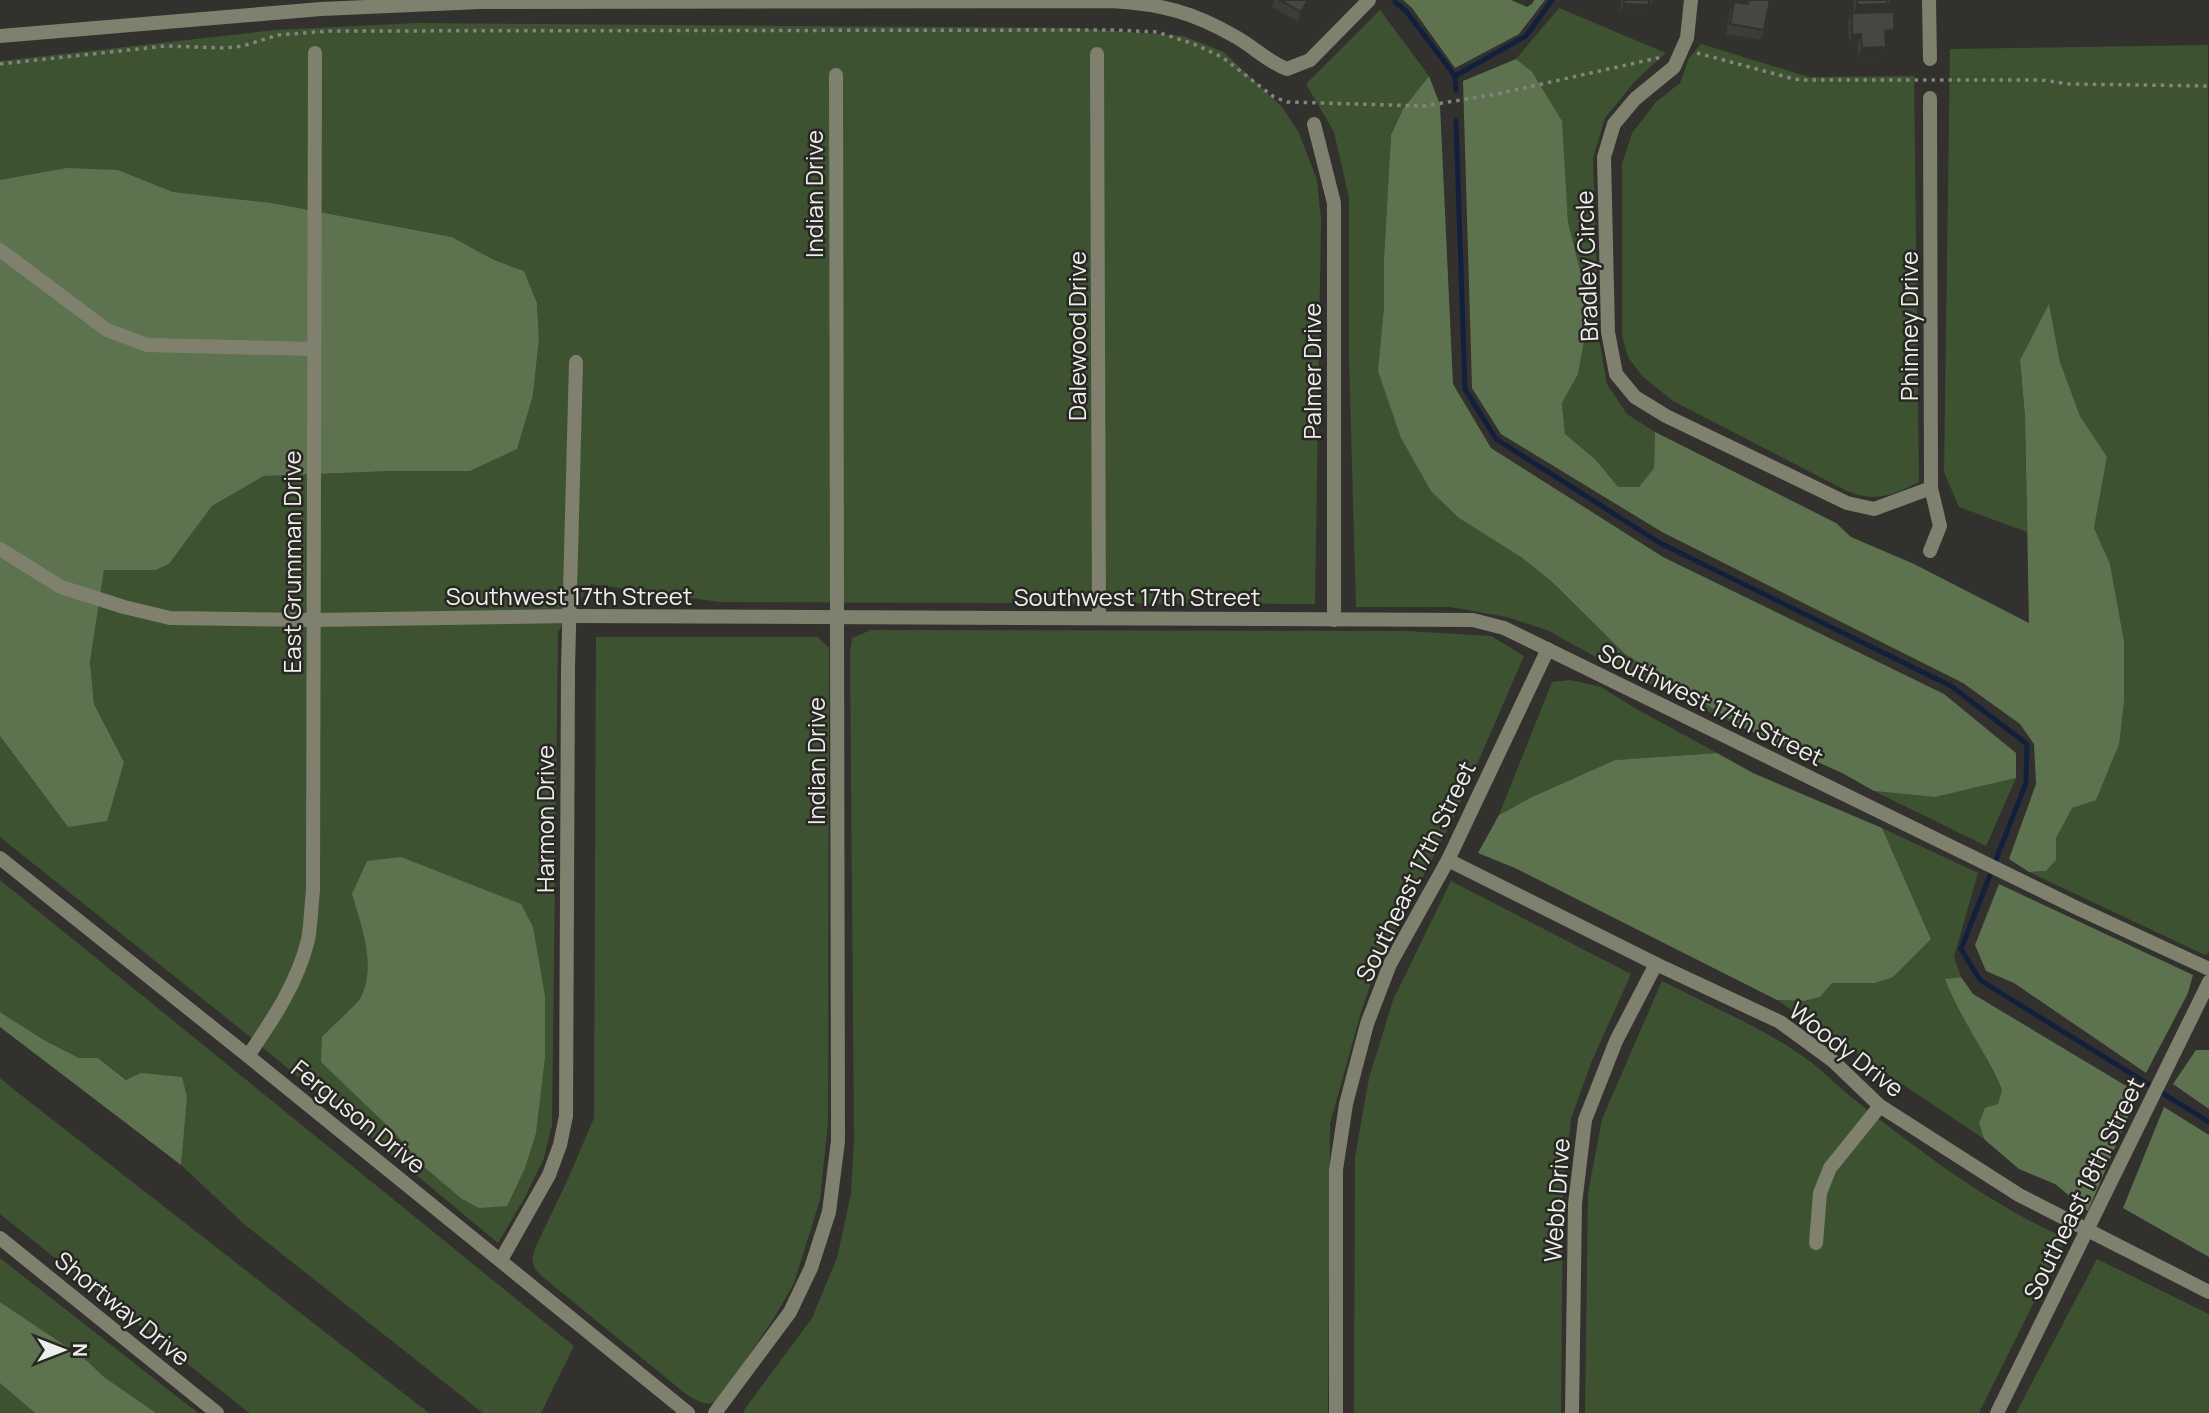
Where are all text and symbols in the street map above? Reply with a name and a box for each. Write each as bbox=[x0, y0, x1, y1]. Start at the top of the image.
street label: Indian Drive bbox=[797, 130, 830, 258]
street label: Bradley Circle bbox=[1567, 190, 1605, 342]
street label: Dalewood Drive bbox=[1060, 251, 1093, 421]
street label: Phinney Drive bbox=[1892, 251, 1925, 401]
street label: Palmer Drive bbox=[1295, 303, 1328, 439]
street label: East Grumman Drive bbox=[275, 450, 308, 674]
street label: Southwest 17th Street bbox=[446, 579, 692, 612]
street label: Southwest 17th Street bbox=[1014, 580, 1260, 613]
street label: Southwest 17th Street bbox=[1593, 635, 1829, 773]
street label: Indian Drive bbox=[799, 697, 832, 825]
street label: Harmon Drive bbox=[528, 745, 561, 893]
street label: Southeast 17th Street bbox=[1347, 755, 1483, 987]
street label: Woody Drive bbox=[1783, 994, 1911, 1104]
street label: Ferguson Drive bbox=[285, 1051, 433, 1181]
street label: Southeast 18th Street bbox=[2015, 1071, 2151, 1305]
street label: Webb Drive bbox=[1535, 1137, 1577, 1263]
street label: Shortway Drive bbox=[48, 1243, 198, 1373]
north arrow bbox=[28, 1315, 98, 1385]
text: N bbox=[67, 1343, 93, 1357]

